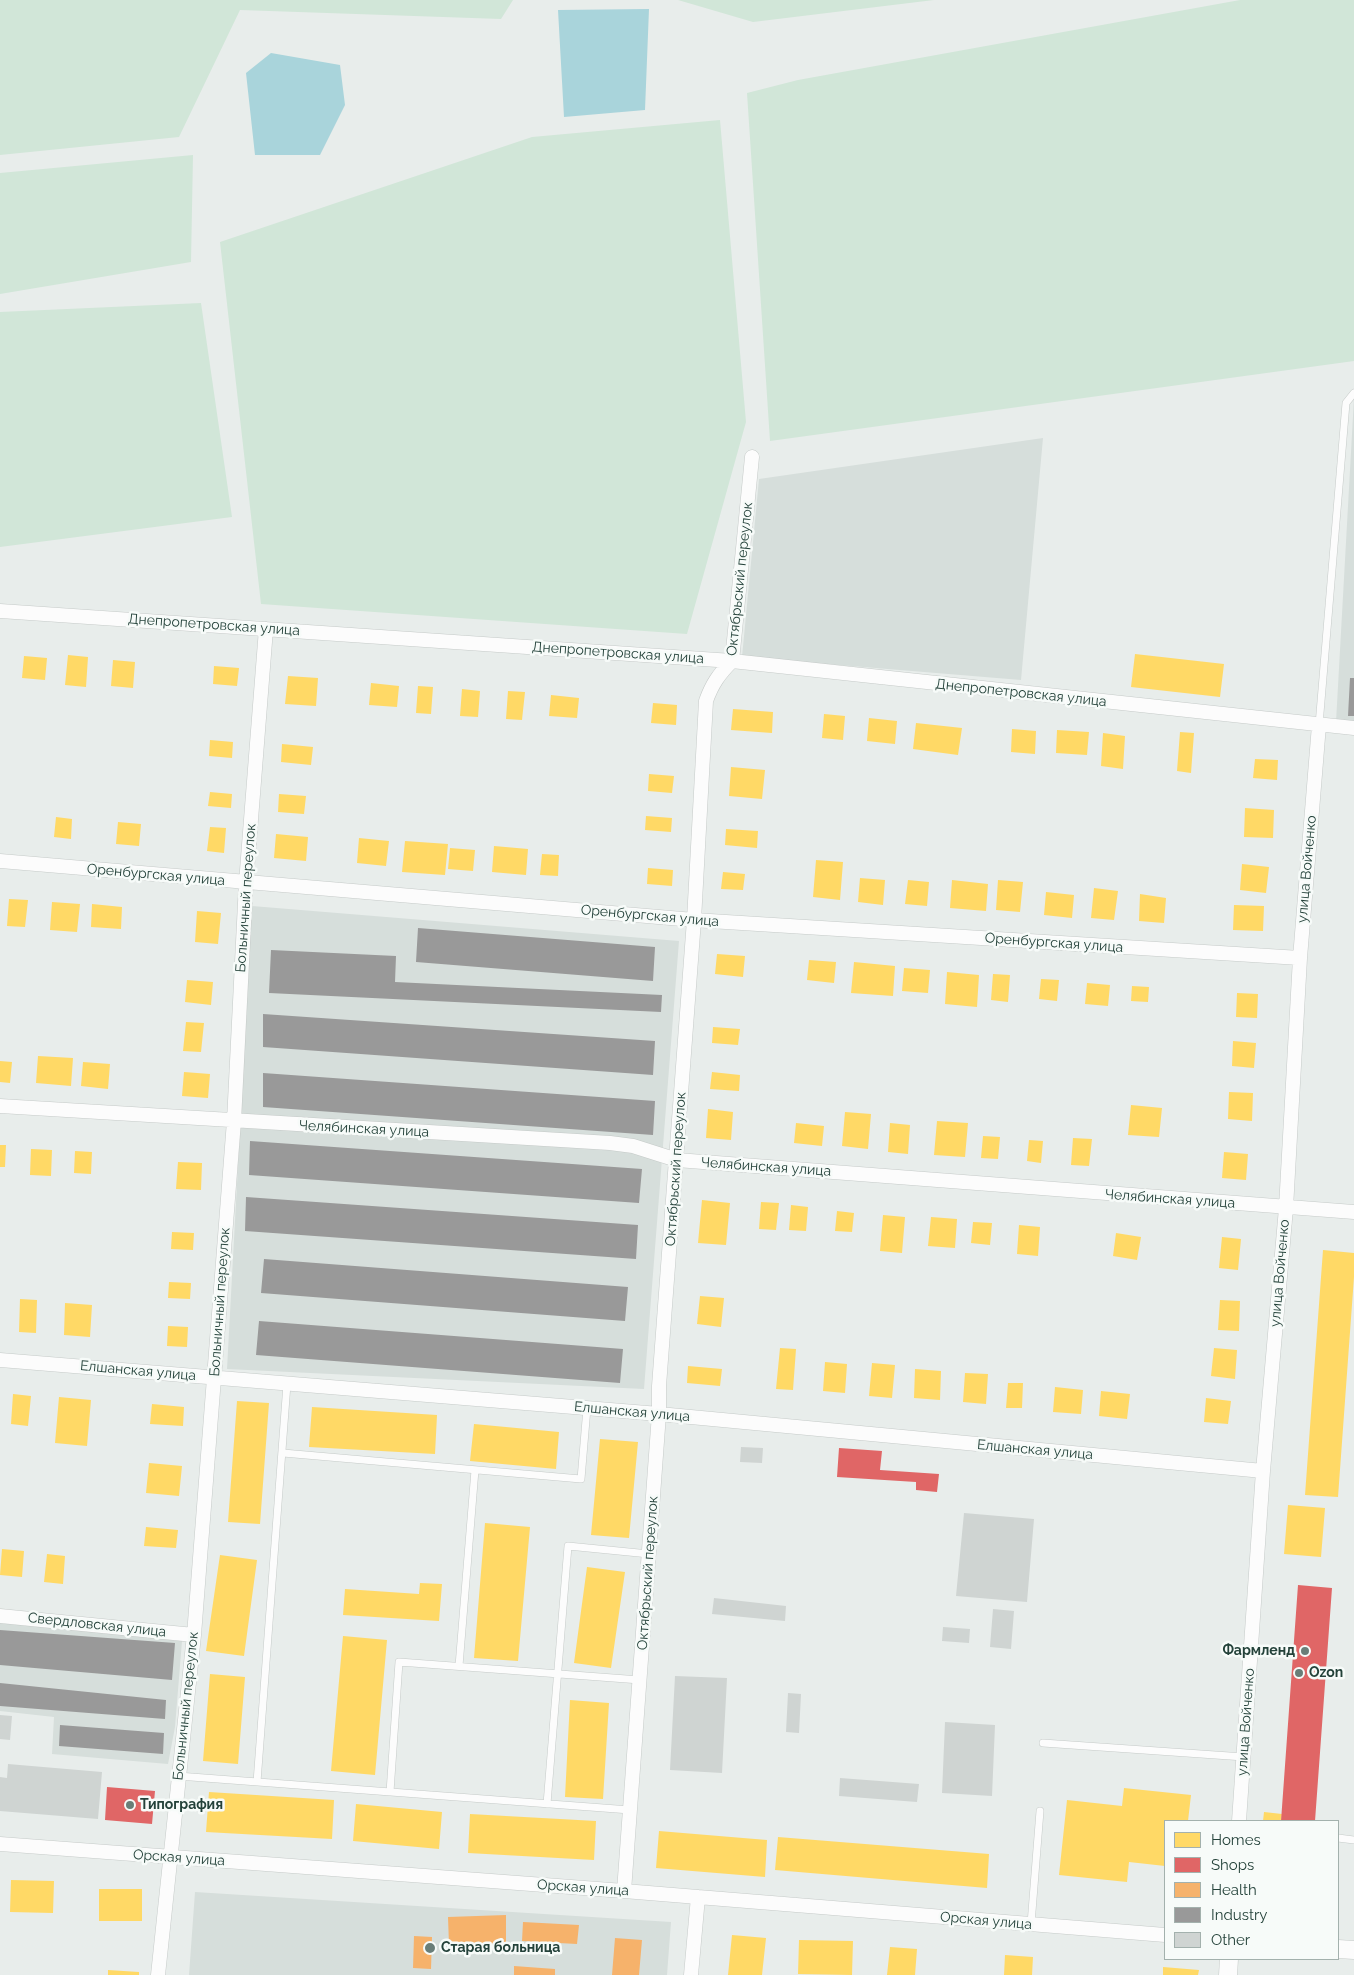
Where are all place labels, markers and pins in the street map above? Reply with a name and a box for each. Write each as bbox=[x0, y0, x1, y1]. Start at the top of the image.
place label: Фармленд bbox=[1222, 1643, 1295, 1659]
marker: Фармленд bbox=[1299, 1645, 1311, 1657]
place label: Ozon bbox=[1309, 1665, 1343, 1681]
marker: Ozon bbox=[1293, 1667, 1305, 1679]
place label: Типография bbox=[140, 1797, 223, 1813]
marker: Типография bbox=[124, 1799, 136, 1811]
place label: Старая больница bbox=[441, 1940, 560, 1956]
marker: Старая больница bbox=[423, 1941, 437, 1955]

